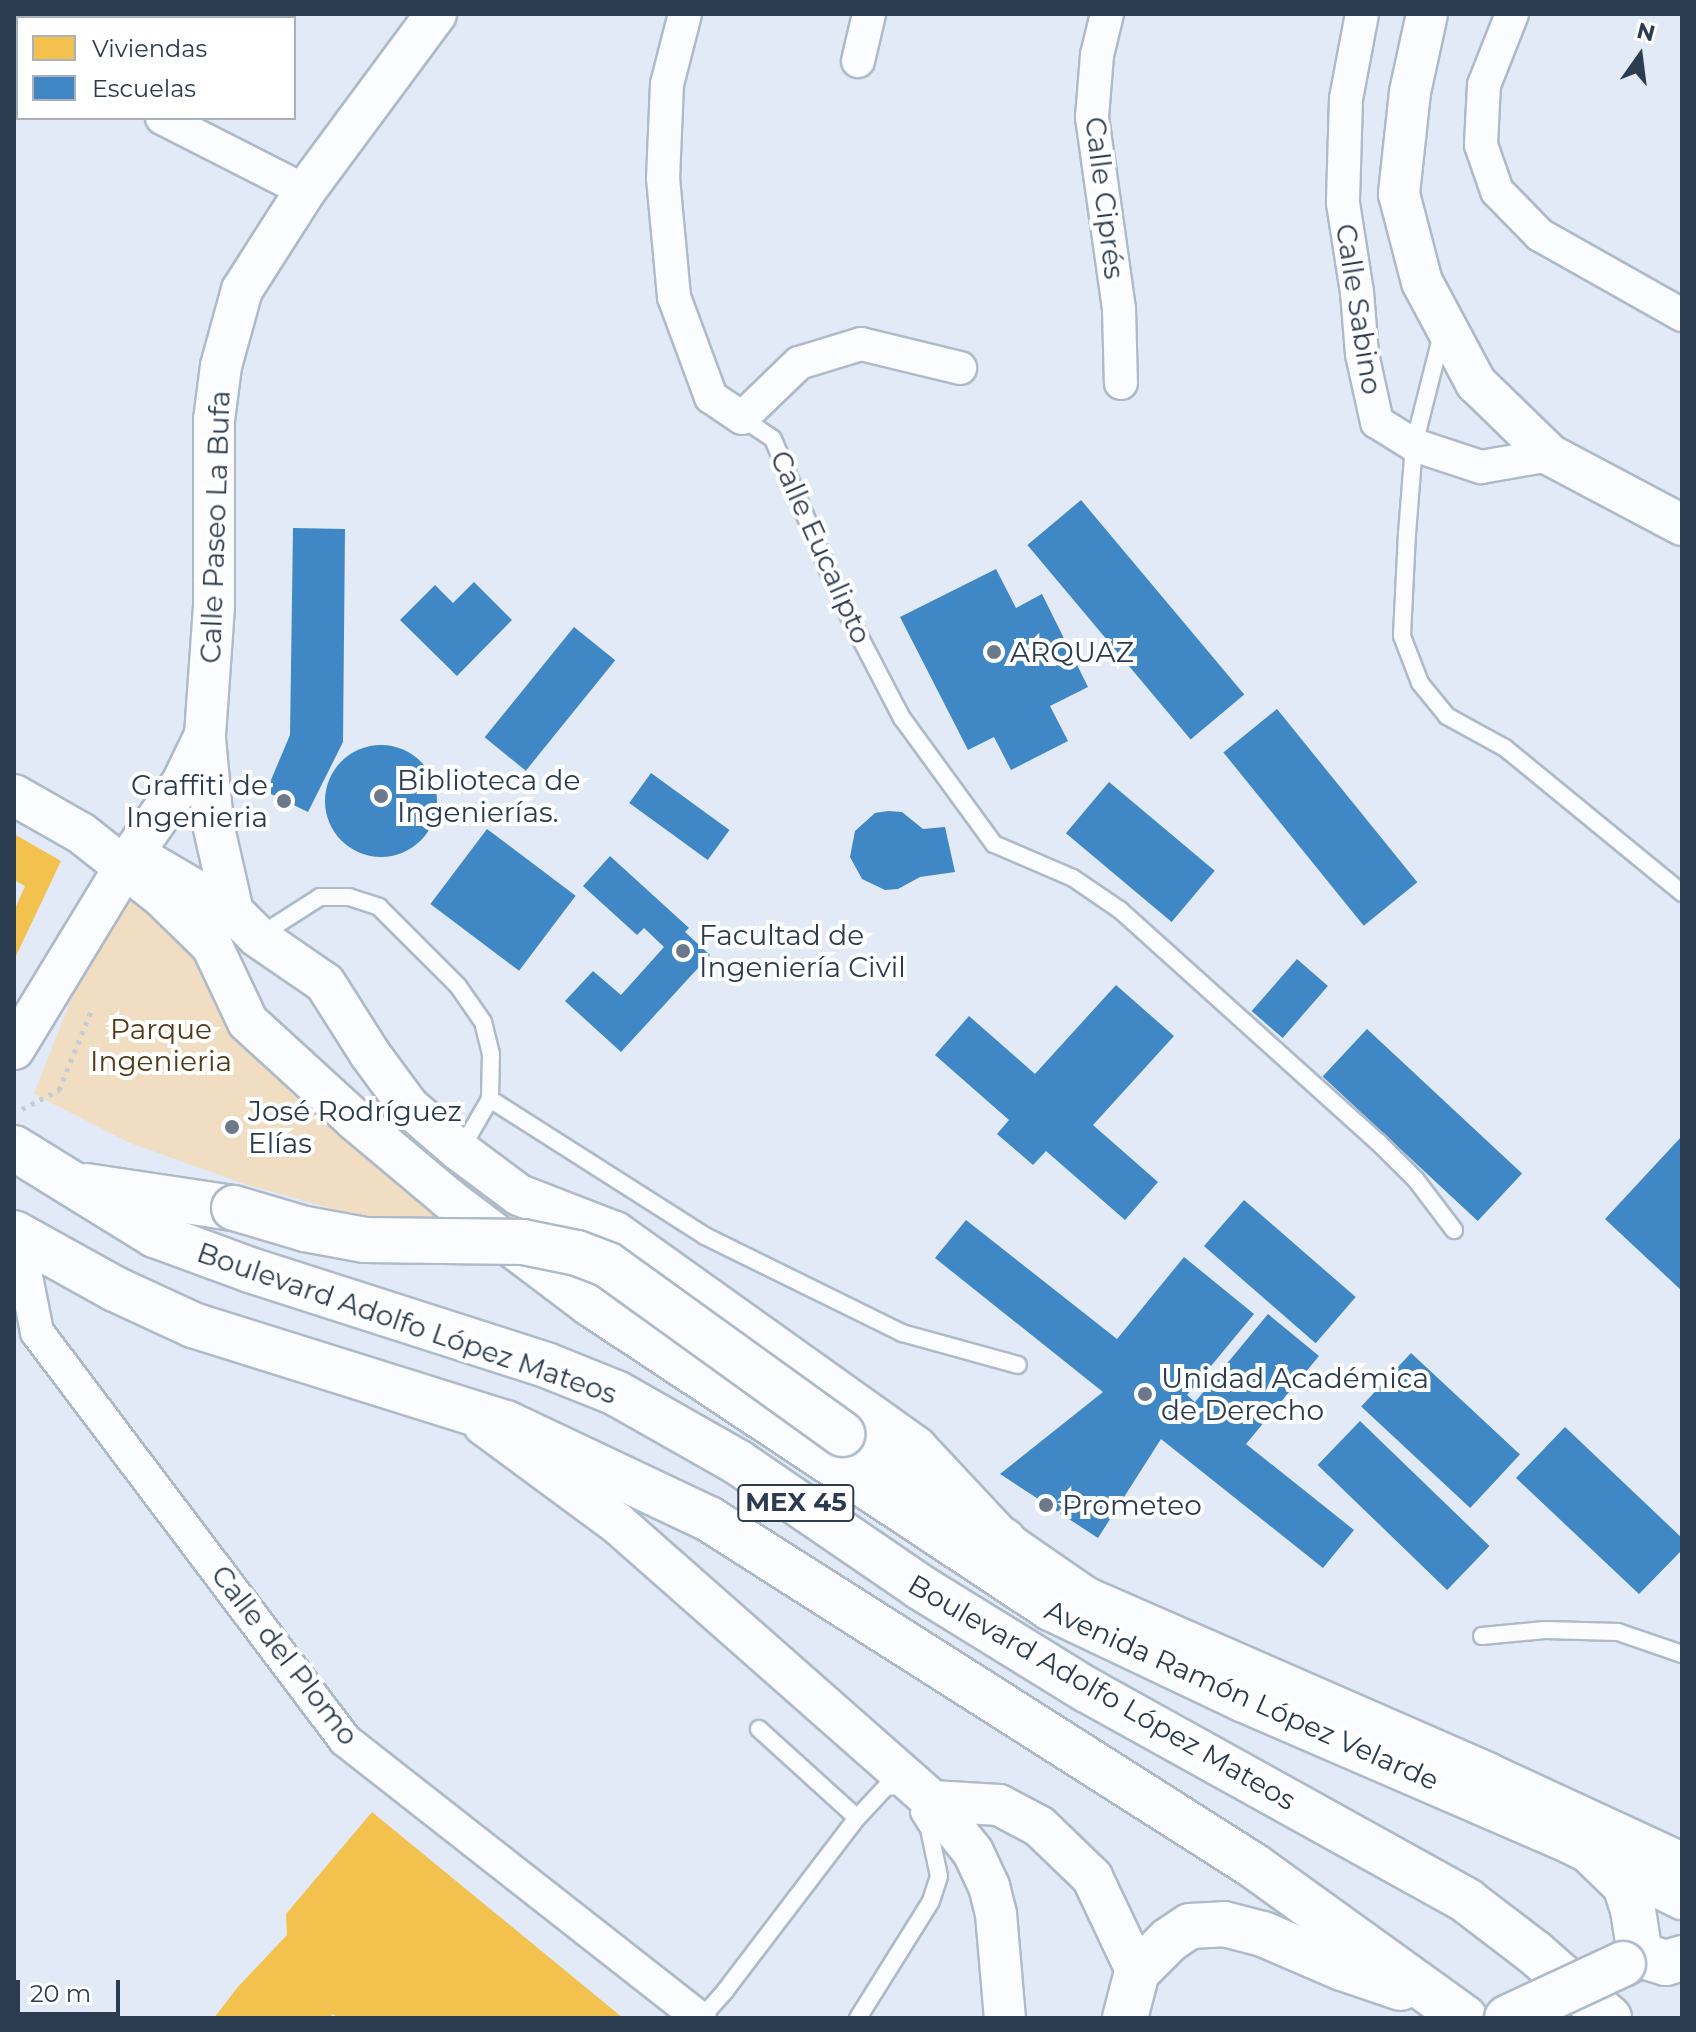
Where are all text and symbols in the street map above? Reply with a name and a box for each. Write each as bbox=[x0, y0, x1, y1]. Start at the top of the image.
legend bbox=[16, 16, 296, 120]
north arrow bbox=[1600, 16, 1680, 96]
text: N bbox=[1634, 17, 1658, 47]
text: Viviendas bbox=[92, 34, 207, 63]
text: Escuelas bbox=[92, 74, 196, 103]
street label: Calle Ciprés bbox=[1078, 115, 1132, 281]
street label: Calle Sabino bbox=[1329, 221, 1389, 397]
street label: Calle Paseo La Bufa bbox=[193, 390, 237, 664]
street label: Calle Eucalipto bbox=[763, 445, 879, 649]
place label: ARQUAZ bbox=[1010, 635, 1134, 669]
marker: ARQUAZ bbox=[985, 643, 1003, 661]
place label: Biblioteca de Ingenierías. bbox=[397, 763, 581, 829]
place label: Graffiti de Ingenieria bbox=[126, 768, 268, 834]
marker: Biblioteca de Ingenierías. bbox=[372, 787, 390, 805]
marker: Graffiti de Ingenieria bbox=[275, 792, 293, 810]
place label: Facultad de Ingeniería Civil bbox=[699, 918, 906, 984]
marker: Facultad de Ingeniería Civil bbox=[674, 942, 692, 960]
park label: Parque Ingenieria bbox=[90, 1012, 232, 1078]
place label: José Rodríguez Elías bbox=[248, 1094, 462, 1160]
marker: José Rodríguez Elías bbox=[223, 1118, 241, 1136]
street label: Boulevard Adolfo López Mateos bbox=[193, 1235, 621, 1411]
place label: Unidad Académica de Derecho bbox=[1161, 1361, 1429, 1427]
marker: Unidad Académica de Derecho bbox=[1136, 1385, 1154, 1403]
road number: MEX 45 bbox=[736, 1481, 856, 1525]
place label: Prometeo bbox=[1062, 1488, 1202, 1522]
marker: Prometeo bbox=[1037, 1496, 1055, 1514]
street label: Calle del Plomo bbox=[204, 1558, 366, 1752]
street label: Boulevard Adolfo López Mateos bbox=[902, 1567, 1302, 1817]
street label: Avenida Ramón López Velarde bbox=[1040, 1593, 1444, 1797]
scale bar bbox=[20, 1964, 124, 2014]
text: 20 m bbox=[30, 1979, 91, 2008]

